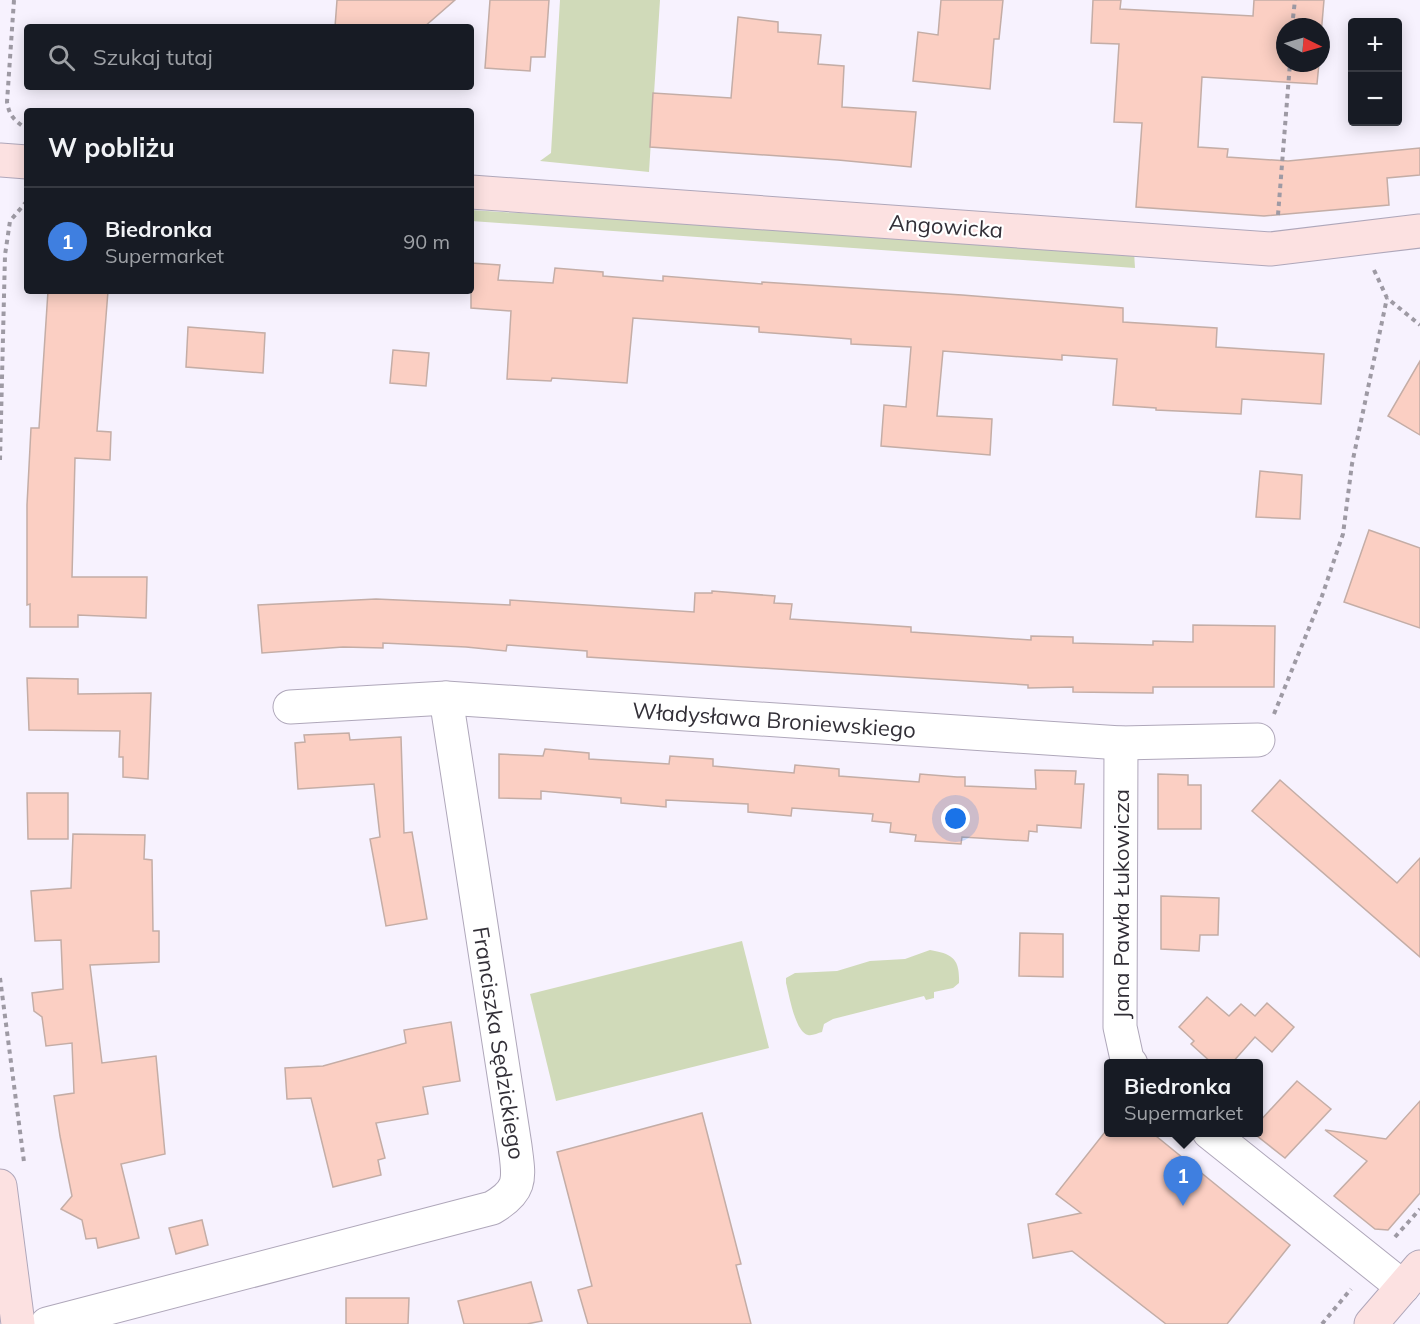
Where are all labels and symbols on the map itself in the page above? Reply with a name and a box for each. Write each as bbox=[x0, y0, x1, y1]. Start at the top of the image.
north arrow bbox=[1276, 18, 1330, 72]
street label: Angowicka bbox=[888, 208, 1004, 244]
street label: Władysława Broniewskiego bbox=[631, 696, 917, 744]
street label: Jana Pawła Łukowicza bbox=[1107, 789, 1135, 1019]
your location bbox=[941, 804, 970, 833]
street label: Franciszka Sędzickiego bbox=[467, 925, 531, 1161]
pin: 1 bbox=[1164, 1156, 1202, 1206]

